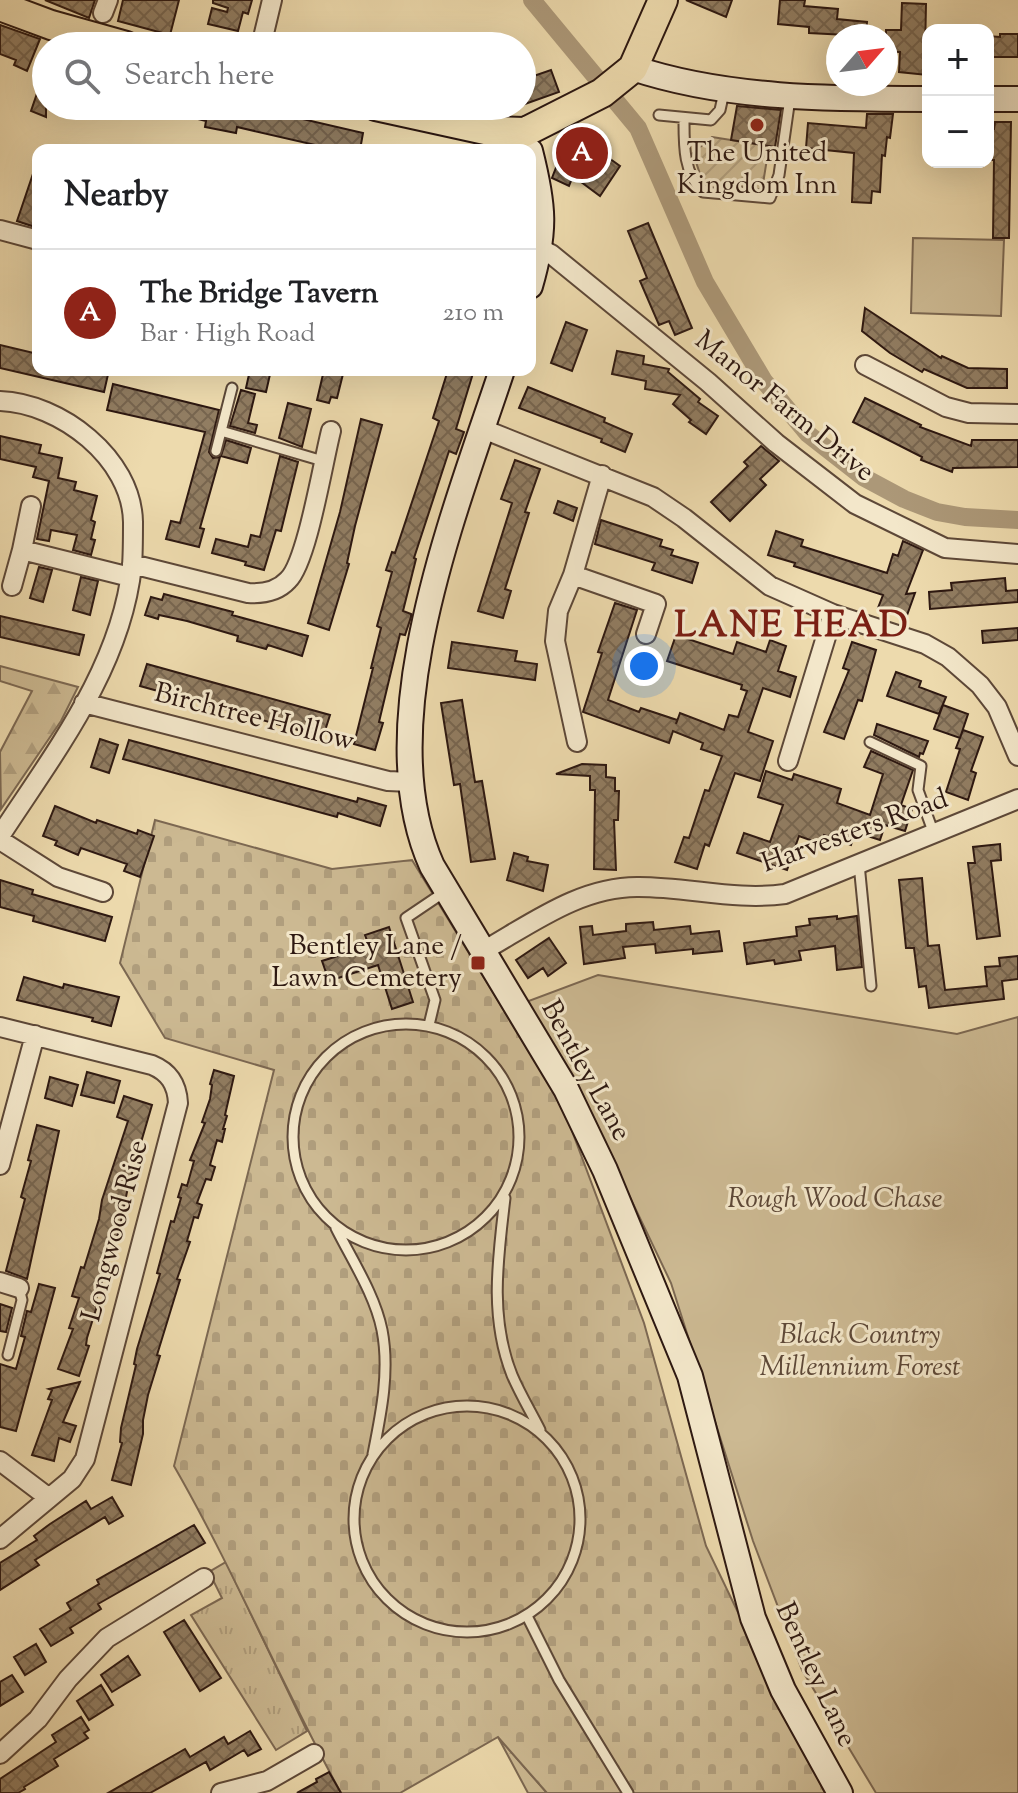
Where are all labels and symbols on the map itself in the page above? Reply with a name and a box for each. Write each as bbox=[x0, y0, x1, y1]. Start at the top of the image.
north arrow bbox=[826, 24, 898, 96]
marker: The United Kingdom Inn bbox=[748, 116, 766, 134]
pin: A bbox=[556, 123, 608, 183]
place label: The United Kingdom Inn bbox=[677, 134, 837, 206]
street label: Manor Farm Drive bbox=[685, 322, 883, 492]
district label: LANE HEAD bbox=[674, 601, 910, 653]
your location bbox=[624, 646, 664, 686]
street label: Birchtree Hollow bbox=[150, 674, 358, 762]
street label: Harvesters Road bbox=[756, 780, 954, 884]
place label: Bentley Lane / Lawn Cemetery bbox=[271, 927, 462, 999]
marker: Bentley Lane / Lawn Cemetery bbox=[469, 954, 487, 972]
street label: Bentley Lane bbox=[530, 993, 640, 1149]
street label: Longwood Rise bbox=[73, 1136, 159, 1326]
park label: Rough Wood Chase bbox=[728, 1180, 942, 1220]
park label: Black Country Millennium Forest bbox=[759, 1316, 961, 1388]
street label: Bentley Lane bbox=[764, 1596, 866, 1754]

